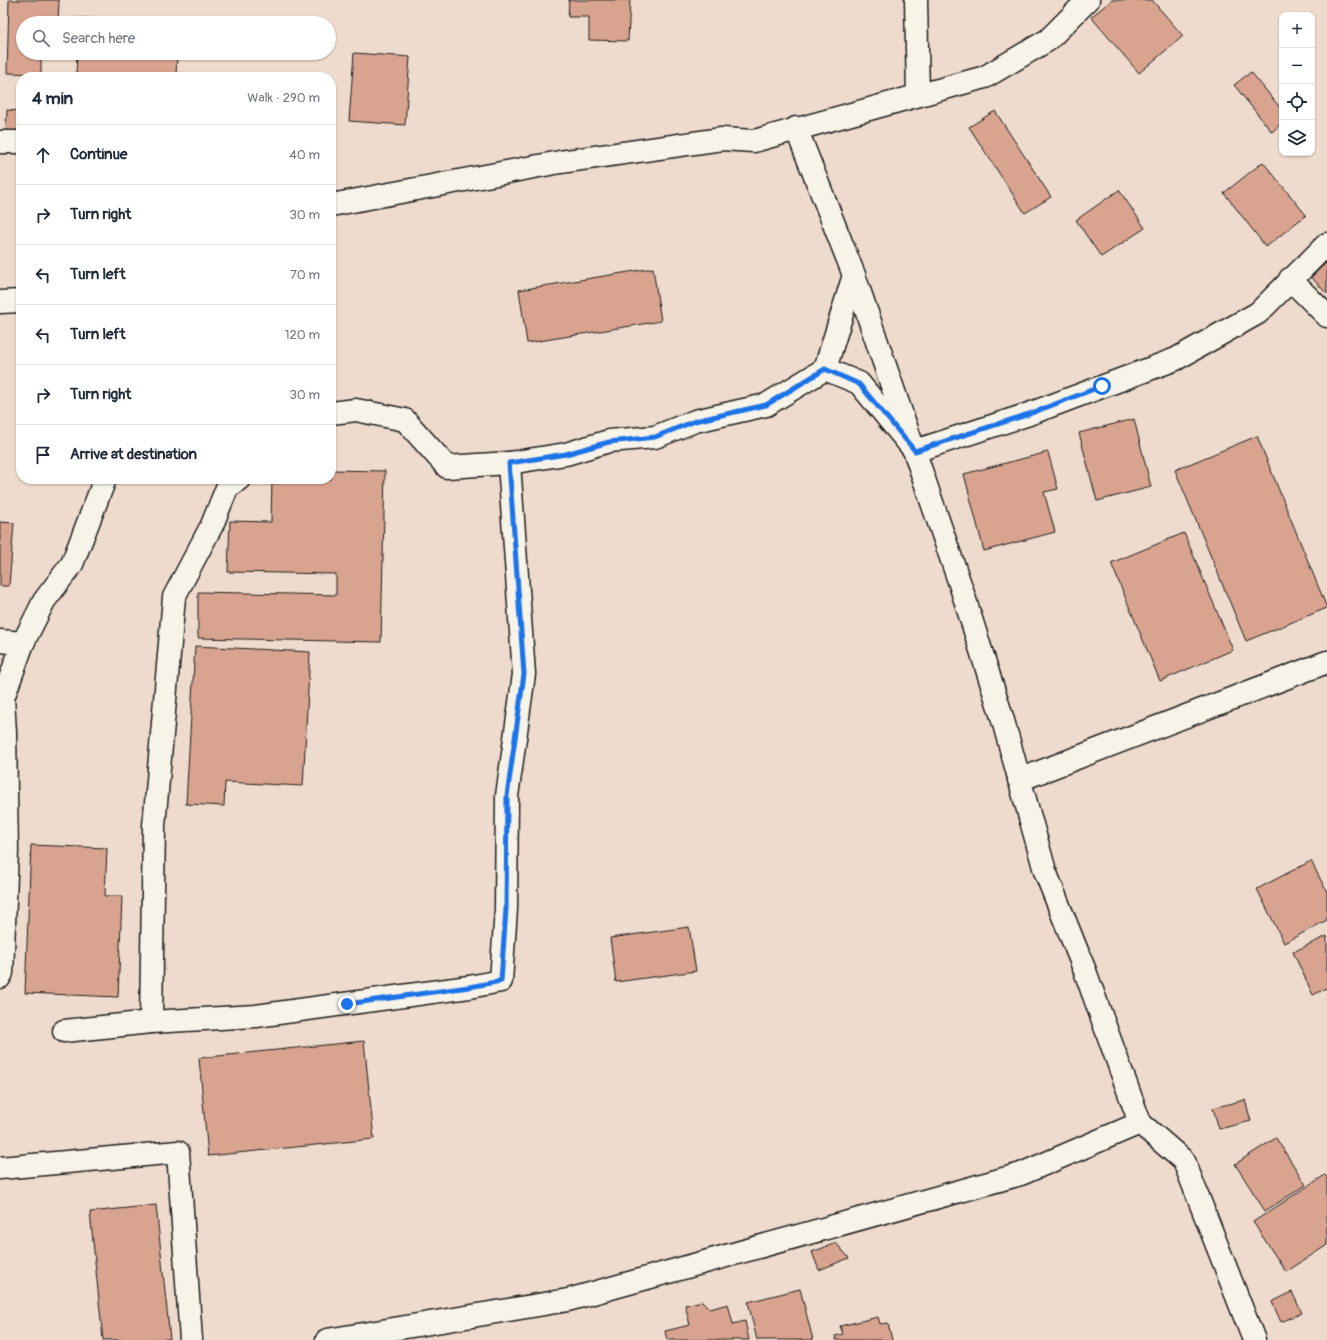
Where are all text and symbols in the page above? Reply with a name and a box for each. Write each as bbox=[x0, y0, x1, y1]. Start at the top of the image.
map controls bbox=[1279, 12, 1315, 156]
button: + bbox=[1279, 12, 1315, 48]
search box bbox=[16, 16, 336, 60]
icon: search bbox=[30, 27, 52, 49]
text: Search here bbox=[62, 29, 135, 48]
button: − bbox=[1279, 48, 1315, 84]
button: locate bbox=[1279, 84, 1315, 120]
text: 4 min bbox=[32, 88, 73, 109]
text: Walk · 290 m bbox=[247, 90, 320, 106]
button: layers bbox=[1279, 120, 1315, 156]
icon: ahead bbox=[32, 144, 54, 166]
text: Continue bbox=[70, 145, 128, 164]
text: 40 m bbox=[289, 147, 320, 163]
icon: right bbox=[32, 204, 54, 226]
text: Turn right bbox=[70, 205, 131, 224]
text: 30 m bbox=[290, 207, 320, 223]
icon: left bbox=[32, 264, 54, 286]
text: Turn left bbox=[70, 265, 126, 284]
text: 70 m bbox=[290, 267, 320, 283]
icon: left bbox=[32, 324, 54, 346]
text: Turn left bbox=[70, 325, 126, 344]
text: 120 m bbox=[284, 327, 320, 343]
route start bbox=[1093, 377, 1111, 395]
icon: right bbox=[32, 384, 54, 406]
text: Turn right bbox=[70, 385, 131, 404]
text: 30 m bbox=[290, 387, 320, 403]
icon: arrive bbox=[32, 444, 54, 466]
text: Arrive at destination bbox=[70, 445, 197, 464]
route end bbox=[338, 995, 356, 1013]

